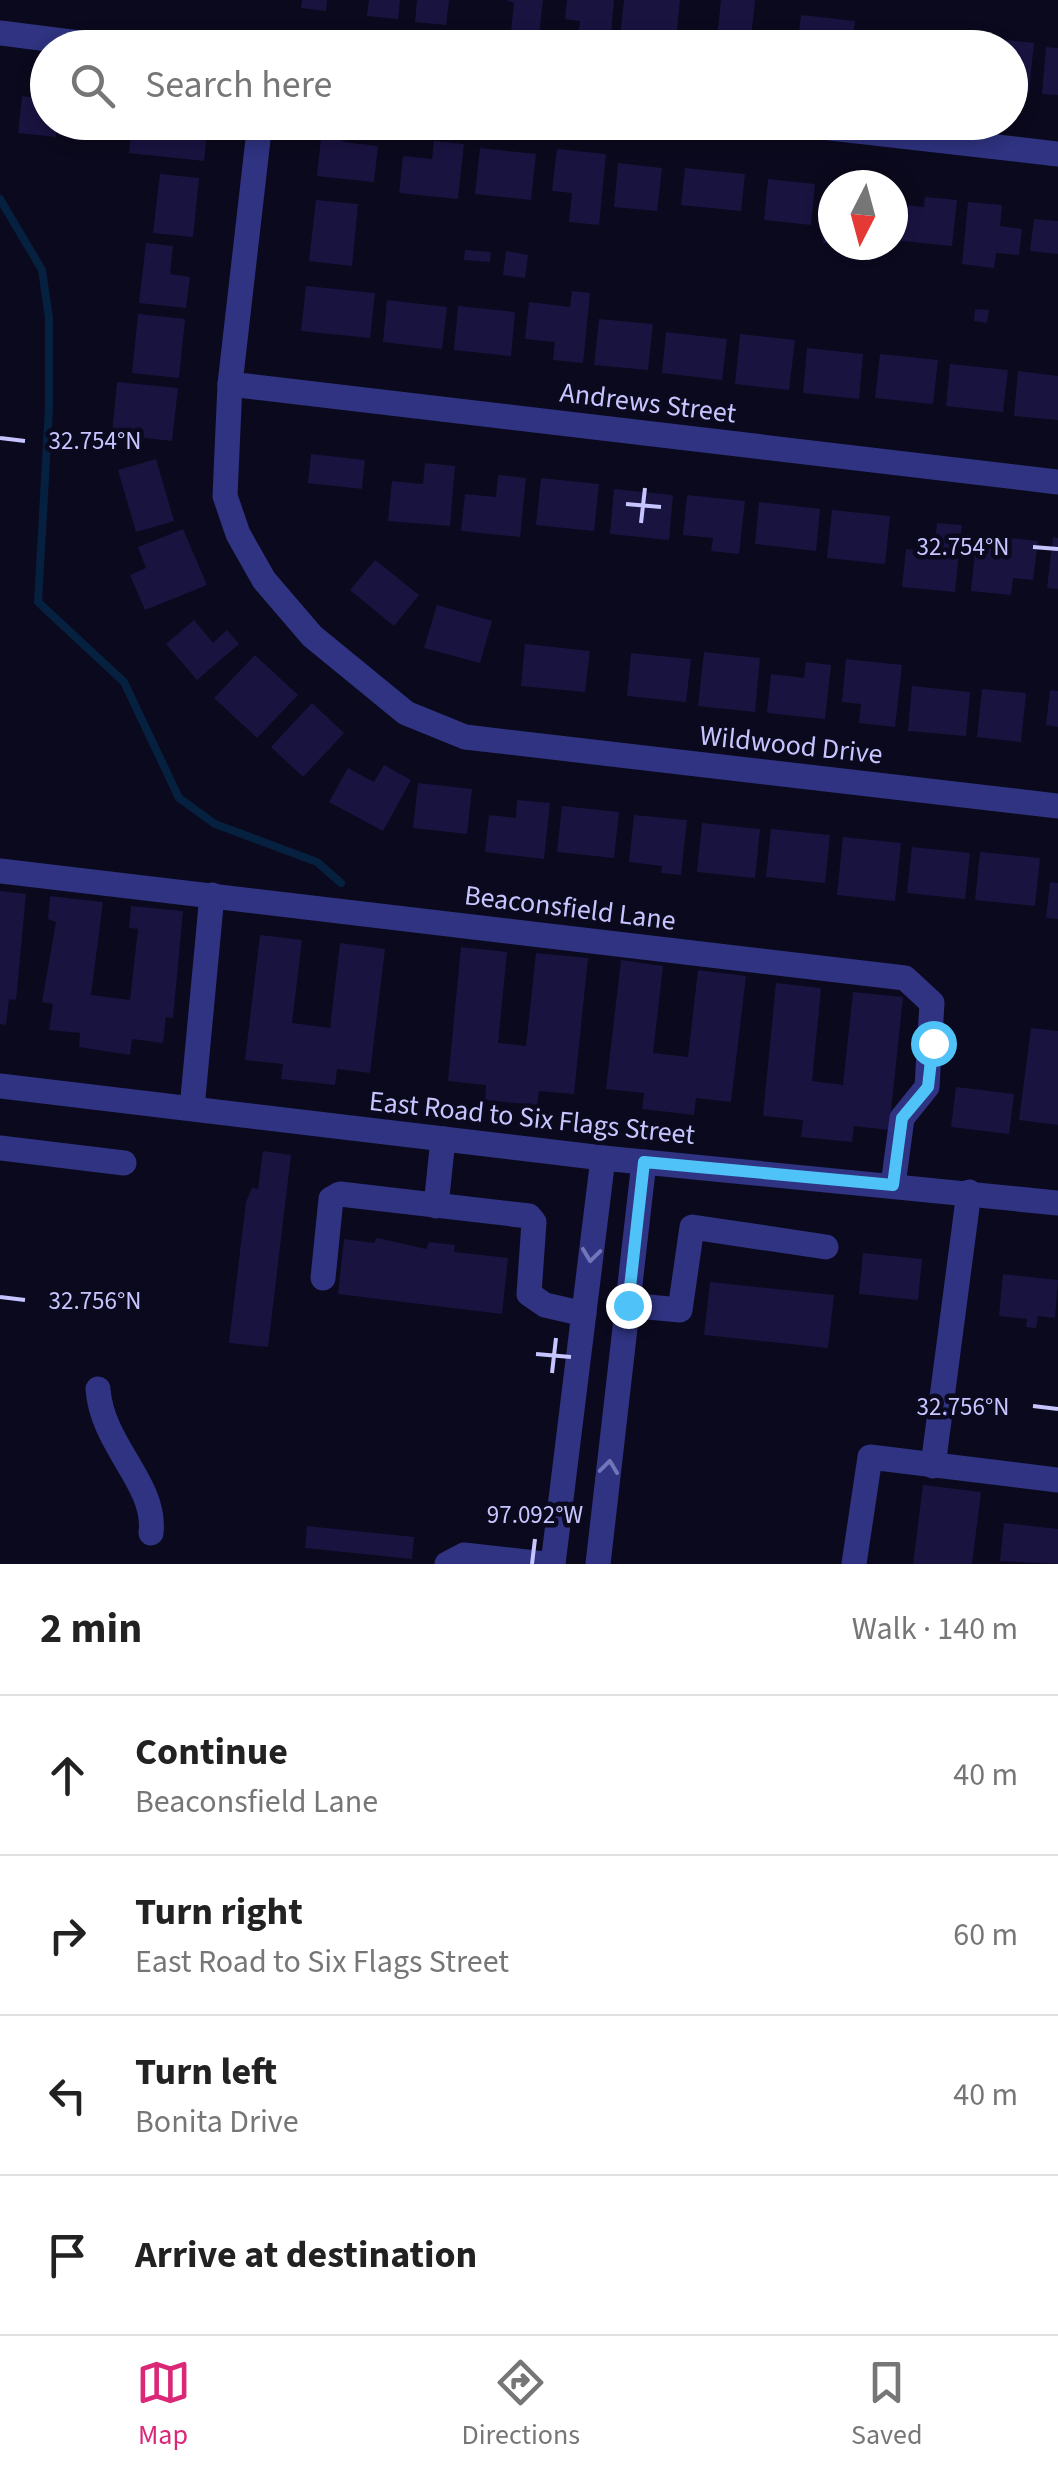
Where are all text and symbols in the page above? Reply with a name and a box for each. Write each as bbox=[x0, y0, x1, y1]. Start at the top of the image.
search box bbox=[30, 30, 1028, 140]
icon: search bbox=[65, 58, 120, 113]
text: Search here bbox=[145, 58, 332, 112]
north arrow bbox=[818, 170, 908, 260]
street label: Andrews Street bbox=[558, 372, 739, 434]
text: 32.754°N bbox=[49, 423, 141, 459]
text: 32.754°N bbox=[917, 529, 1009, 565]
street label: Wildwood Drive bbox=[698, 716, 884, 774]
street label: Beaconsfield Lane bbox=[462, 875, 678, 941]
route start bbox=[911, 1021, 957, 1067]
street label: East Road to Six Flags Street bbox=[367, 1081, 697, 1155]
one-way arrow bbox=[581, 1247, 602, 1263]
text: 32.756°N bbox=[49, 1283, 141, 1319]
route end bbox=[606, 1283, 652, 1329]
text: 32.756°N bbox=[917, 1389, 1009, 1425]
one-way arrow bbox=[598, 1459, 619, 1475]
text: 97.092°W bbox=[487, 1497, 583, 1533]
text: 2 min bbox=[40, 1599, 142, 1659]
text: Walk · 140 m bbox=[852, 1606, 1018, 1652]
text: Continue bbox=[135, 1725, 288, 1779]
icon: ahead bbox=[40, 1748, 95, 1803]
text: 40 m bbox=[953, 1752, 1018, 1798]
text: Beaconsfield Lane bbox=[135, 1779, 378, 1825]
text: Turn right bbox=[135, 1885, 303, 1939]
icon: right bbox=[40, 1908, 95, 1963]
text: 60 m bbox=[953, 1912, 1018, 1958]
text: East Road to Six Flags Street bbox=[135, 1939, 509, 1985]
text: Turn left bbox=[135, 2045, 277, 2099]
icon: left bbox=[40, 2068, 95, 2123]
text: 40 m bbox=[953, 2072, 1018, 2118]
text: Bonita Drive bbox=[135, 2099, 299, 2145]
icon: arrive bbox=[40, 2228, 95, 2283]
text: Arrive at destination bbox=[135, 2228, 477, 2282]
tab: Map bbox=[136, 2355, 191, 2455]
tab: Directions bbox=[462, 2355, 580, 2455]
tab: Saved bbox=[851, 2355, 922, 2455]

